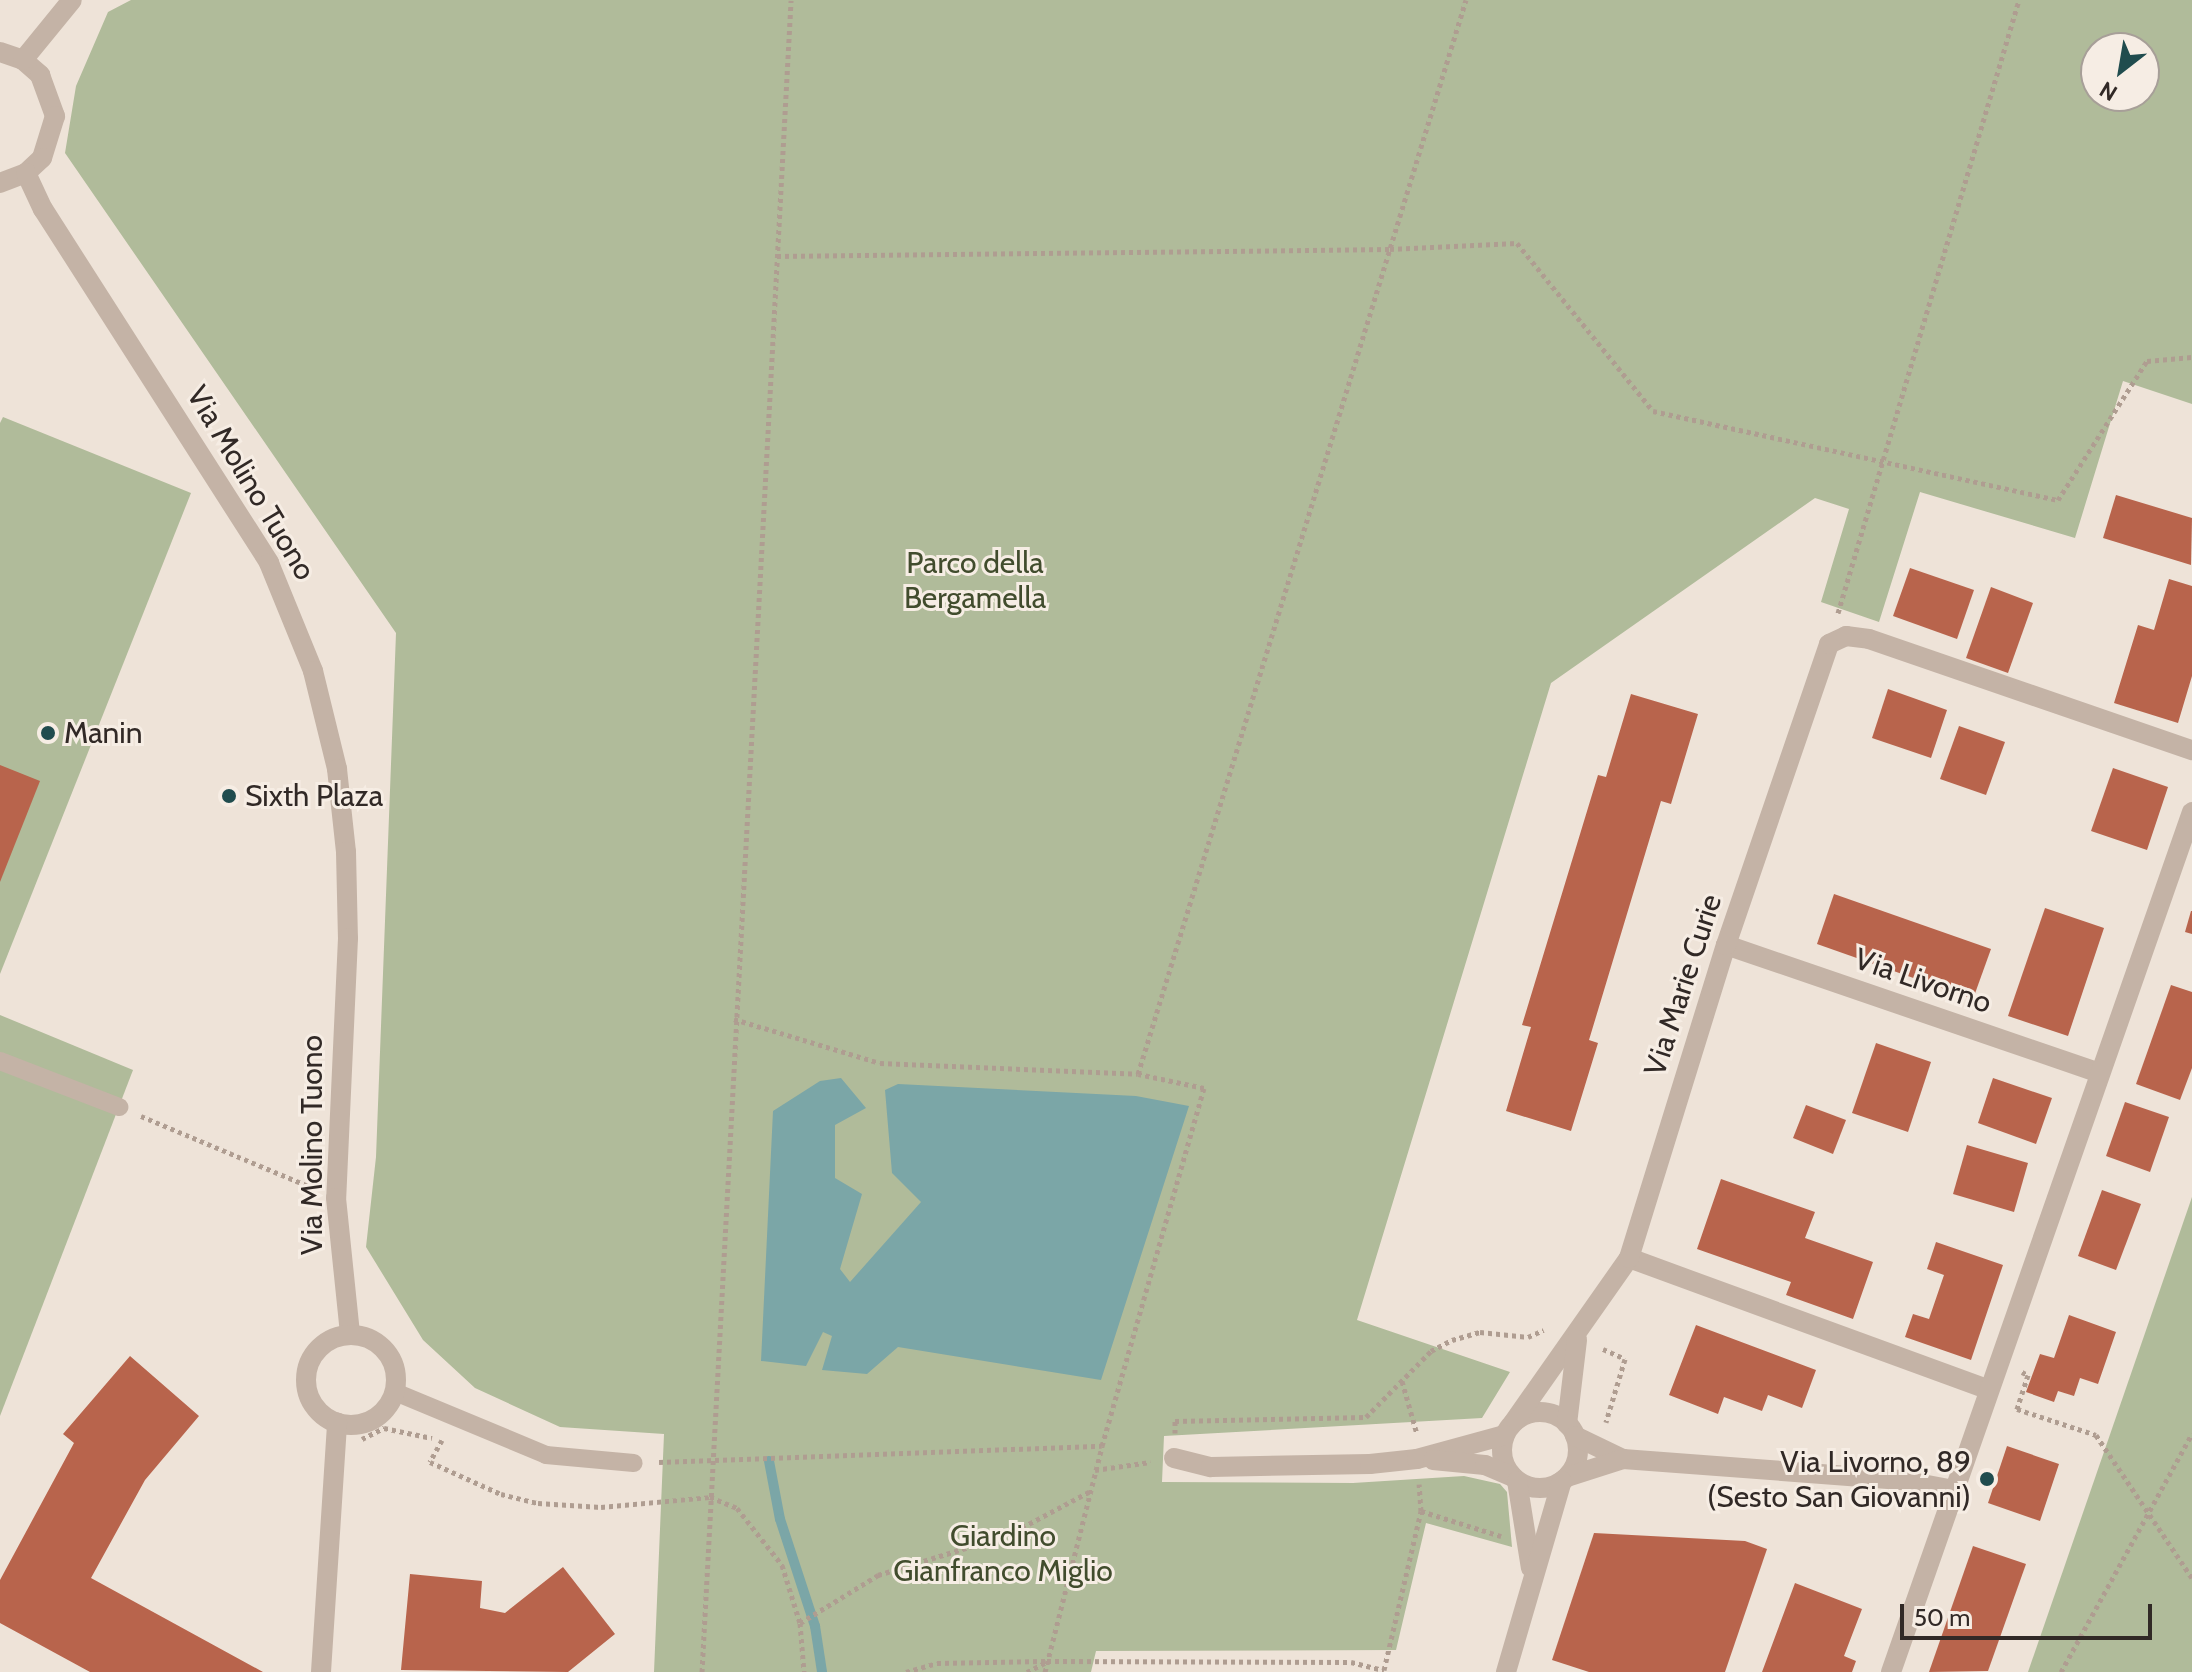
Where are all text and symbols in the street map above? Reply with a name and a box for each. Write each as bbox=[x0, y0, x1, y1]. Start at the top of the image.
north arrow bbox=[2080, 32, 2160, 112]
text: N bbox=[2095, 76, 2122, 107]
street label: Via Molino Tuono bbox=[179, 379, 323, 587]
park label: Parco della Bergamella bbox=[904, 545, 1046, 616]
place label: Manin bbox=[64, 715, 142, 751]
marker: Manin bbox=[39, 724, 57, 742]
place label: Sixth Plaza bbox=[245, 778, 383, 814]
marker: Sixth Plaza bbox=[220, 787, 238, 805]
street label: Via Marie Curie bbox=[1637, 890, 1729, 1080]
street label: Via Livorno bbox=[1850, 941, 1996, 1021]
street label: Via Molino Tuono bbox=[294, 1035, 330, 1255]
place label: Via Livorno, 89 (Sesto San Giovanni) bbox=[1707, 1444, 1971, 1514]
marker: Via Livorno, 89 (Sesto San Giovanni) bbox=[1978, 1470, 1996, 1488]
park label: Giardino Gianfranco Miglio bbox=[893, 1518, 1113, 1588]
scale bar bbox=[1904, 1588, 2156, 1638]
text: 50 m bbox=[1914, 1603, 1970, 1632]

